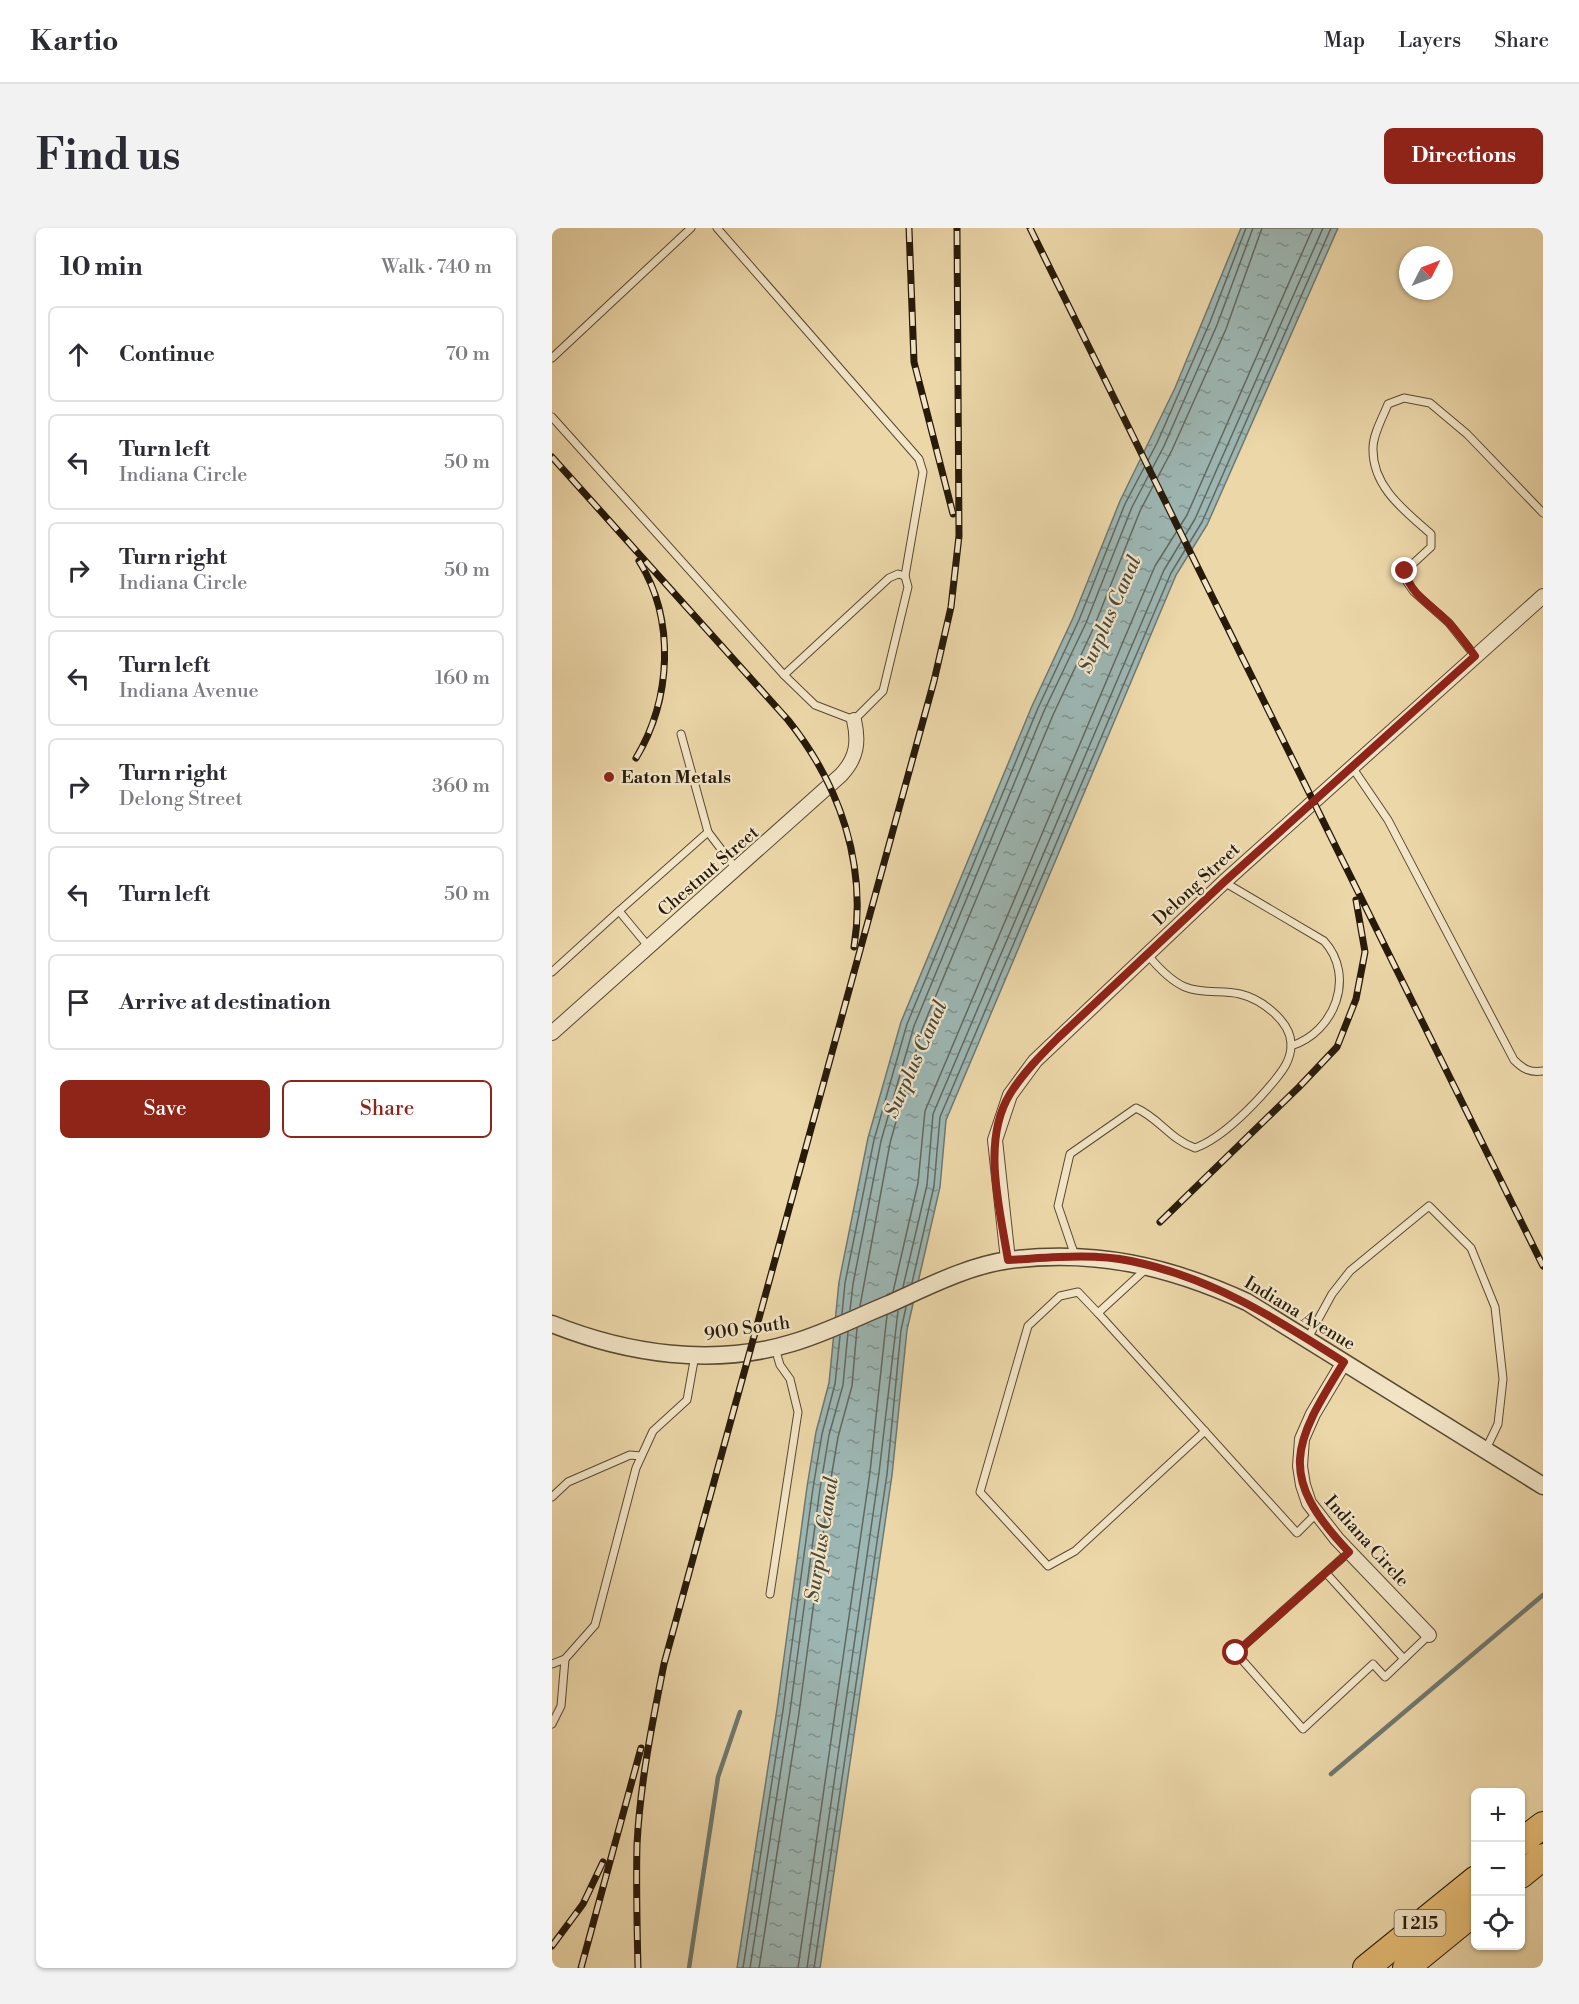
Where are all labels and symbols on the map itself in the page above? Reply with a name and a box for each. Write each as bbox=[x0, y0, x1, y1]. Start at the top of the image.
north arrow bbox=[1399, 246, 1453, 300]
water label: Surplus Canal bbox=[1073, 551, 1148, 677]
route end bbox=[1391, 557, 1417, 583]
place label: Eaton Metals bbox=[621, 766, 731, 789]
marker: Eaton Metals bbox=[602, 770, 616, 784]
street label: Chestnut Street bbox=[653, 821, 764, 922]
street label: Delong Street bbox=[1148, 838, 1245, 931]
water label: Surplus Canal bbox=[879, 996, 954, 1122]
street label: Indiana Avenue bbox=[1240, 1271, 1360, 1356]
street label: 900 South bbox=[703, 1311, 792, 1346]
water label: Surplus Canal bbox=[800, 1474, 845, 1604]
street label: Indiana Circle bbox=[1319, 1491, 1414, 1592]
route start bbox=[1222, 1639, 1248, 1665]
road number: I 215 bbox=[1394, 1910, 1446, 1936]

